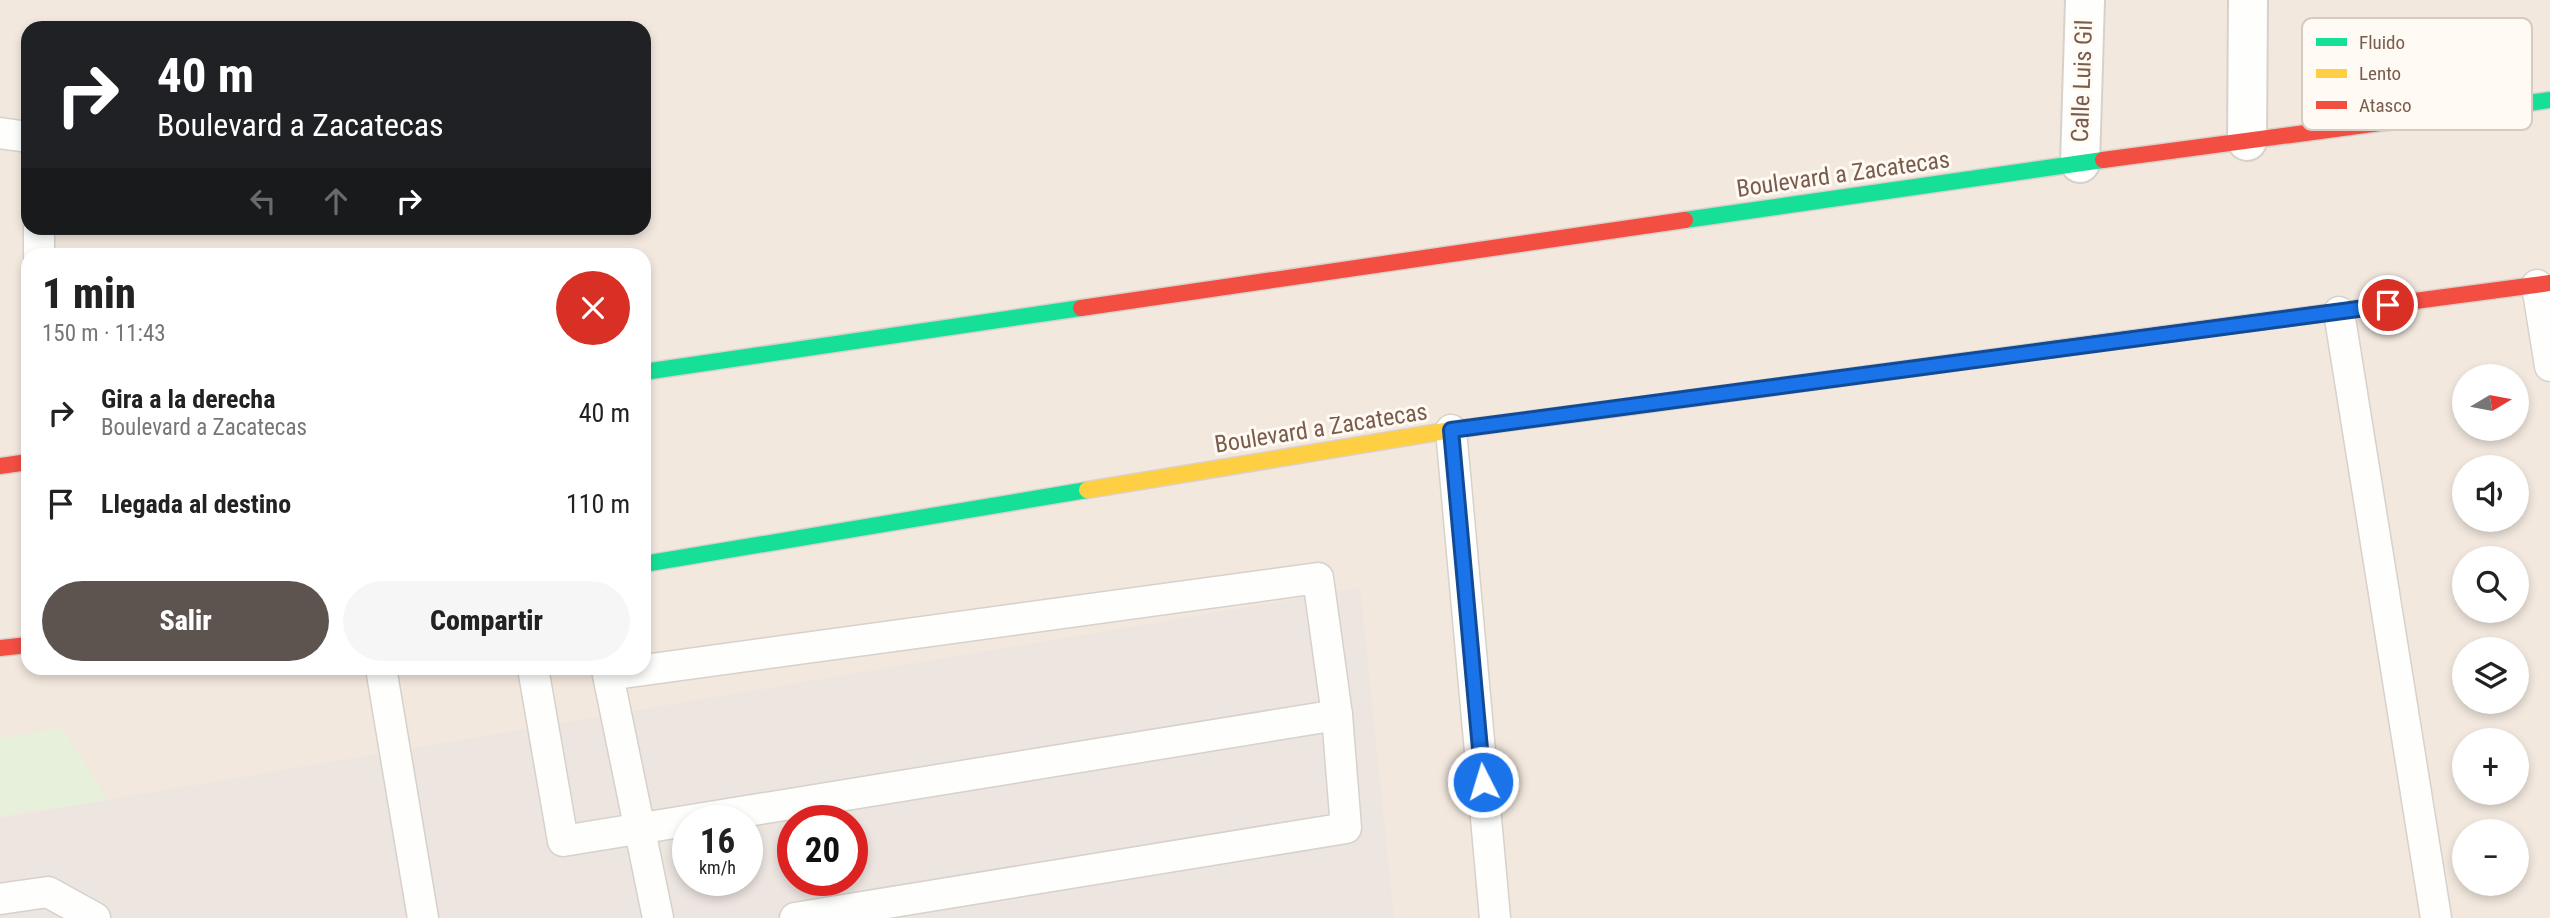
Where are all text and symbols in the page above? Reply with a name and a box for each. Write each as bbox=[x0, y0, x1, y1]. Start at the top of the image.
legend bbox=[2302, 18, 2532, 130]
street label: Calle Luis Gil bbox=[2066, 19, 2098, 143]
text: Fluido bbox=[2359, 31, 2405, 54]
text: 40 m bbox=[157, 47, 254, 104]
icon: right bbox=[42, 49, 133, 140]
text: Lento bbox=[2359, 62, 2401, 85]
text: Atasco bbox=[2359, 94, 2412, 117]
text: Boulevard a Zacatecas bbox=[157, 106, 444, 144]
street label: Boulevard a Zacatecas bbox=[1735, 145, 1951, 203]
icon: left bbox=[244, 182, 282, 220]
icon: ahead bbox=[317, 182, 355, 220]
icon: right bbox=[390, 182, 428, 220]
text: 1 min bbox=[42, 269, 136, 318]
button: close bbox=[556, 271, 630, 345]
pin bbox=[2358, 275, 2418, 335]
icon: arrive bbox=[2369, 286, 2407, 324]
text: 150 m · 11:43 bbox=[42, 320, 166, 347]
north arrow bbox=[2452, 364, 2529, 441]
map controls bbox=[2452, 364, 2529, 896]
text: Gira a la derecha bbox=[101, 384, 275, 414]
icon: right bbox=[42, 394, 80, 432]
street label: Boulevard a Zacatecas bbox=[1213, 397, 1429, 459]
text: 40 m bbox=[579, 398, 630, 428]
text: Boulevard a Zacatecas bbox=[101, 414, 307, 441]
button: sound bbox=[2452, 455, 2529, 532]
icon: arrive bbox=[42, 485, 80, 523]
text: Llegada al destino bbox=[101, 489, 291, 519]
text: 110 m bbox=[566, 489, 630, 519]
button: search bbox=[2452, 546, 2529, 623]
button: Salir bbox=[42, 581, 329, 661]
button: Compartir bbox=[343, 581, 630, 661]
button: layers bbox=[2452, 637, 2529, 714]
button: + bbox=[2452, 728, 2529, 805]
position arrow bbox=[1446, 745, 1520, 819]
speed limit sign: 20 bbox=[777, 805, 868, 896]
button: − bbox=[2452, 819, 2529, 896]
text: 16 bbox=[700, 821, 735, 862]
text: km/h bbox=[699, 857, 736, 878]

